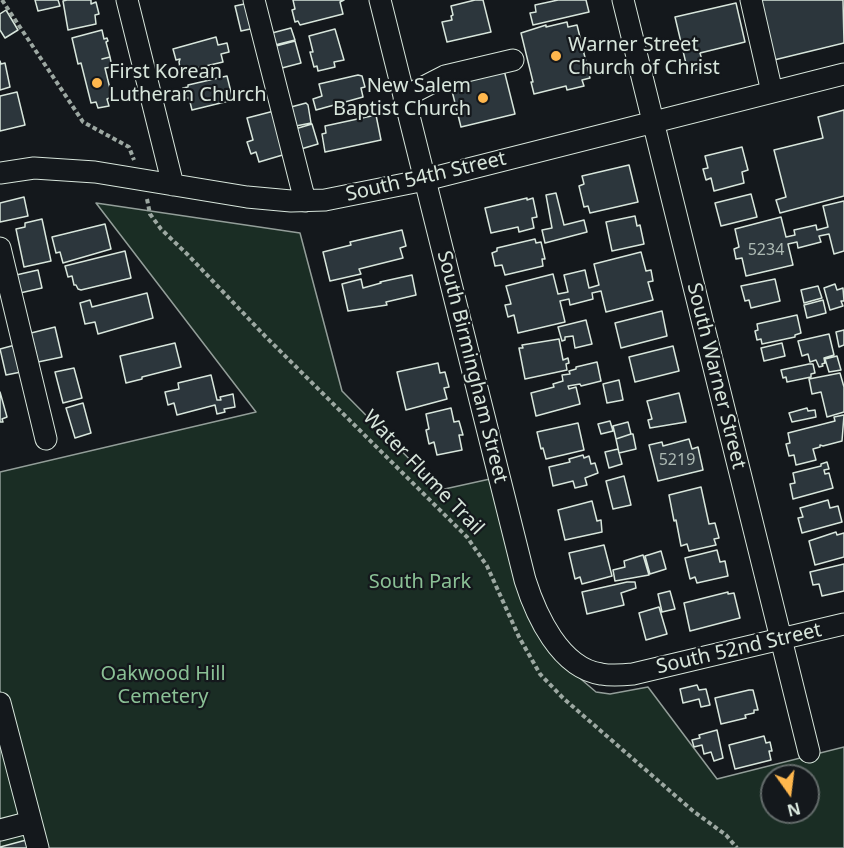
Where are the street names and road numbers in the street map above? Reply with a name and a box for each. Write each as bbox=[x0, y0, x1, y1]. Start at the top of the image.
street label: South 54th Street bbox=[344, 147, 508, 207]
street label: South Birmingham Street bbox=[432, 248, 512, 486]
street label: South Warner Street bbox=[681, 281, 751, 471]
street label: Water Flume Trail bbox=[357, 406, 489, 540]
street label: South 52nd Street bbox=[654, 618, 824, 680]

